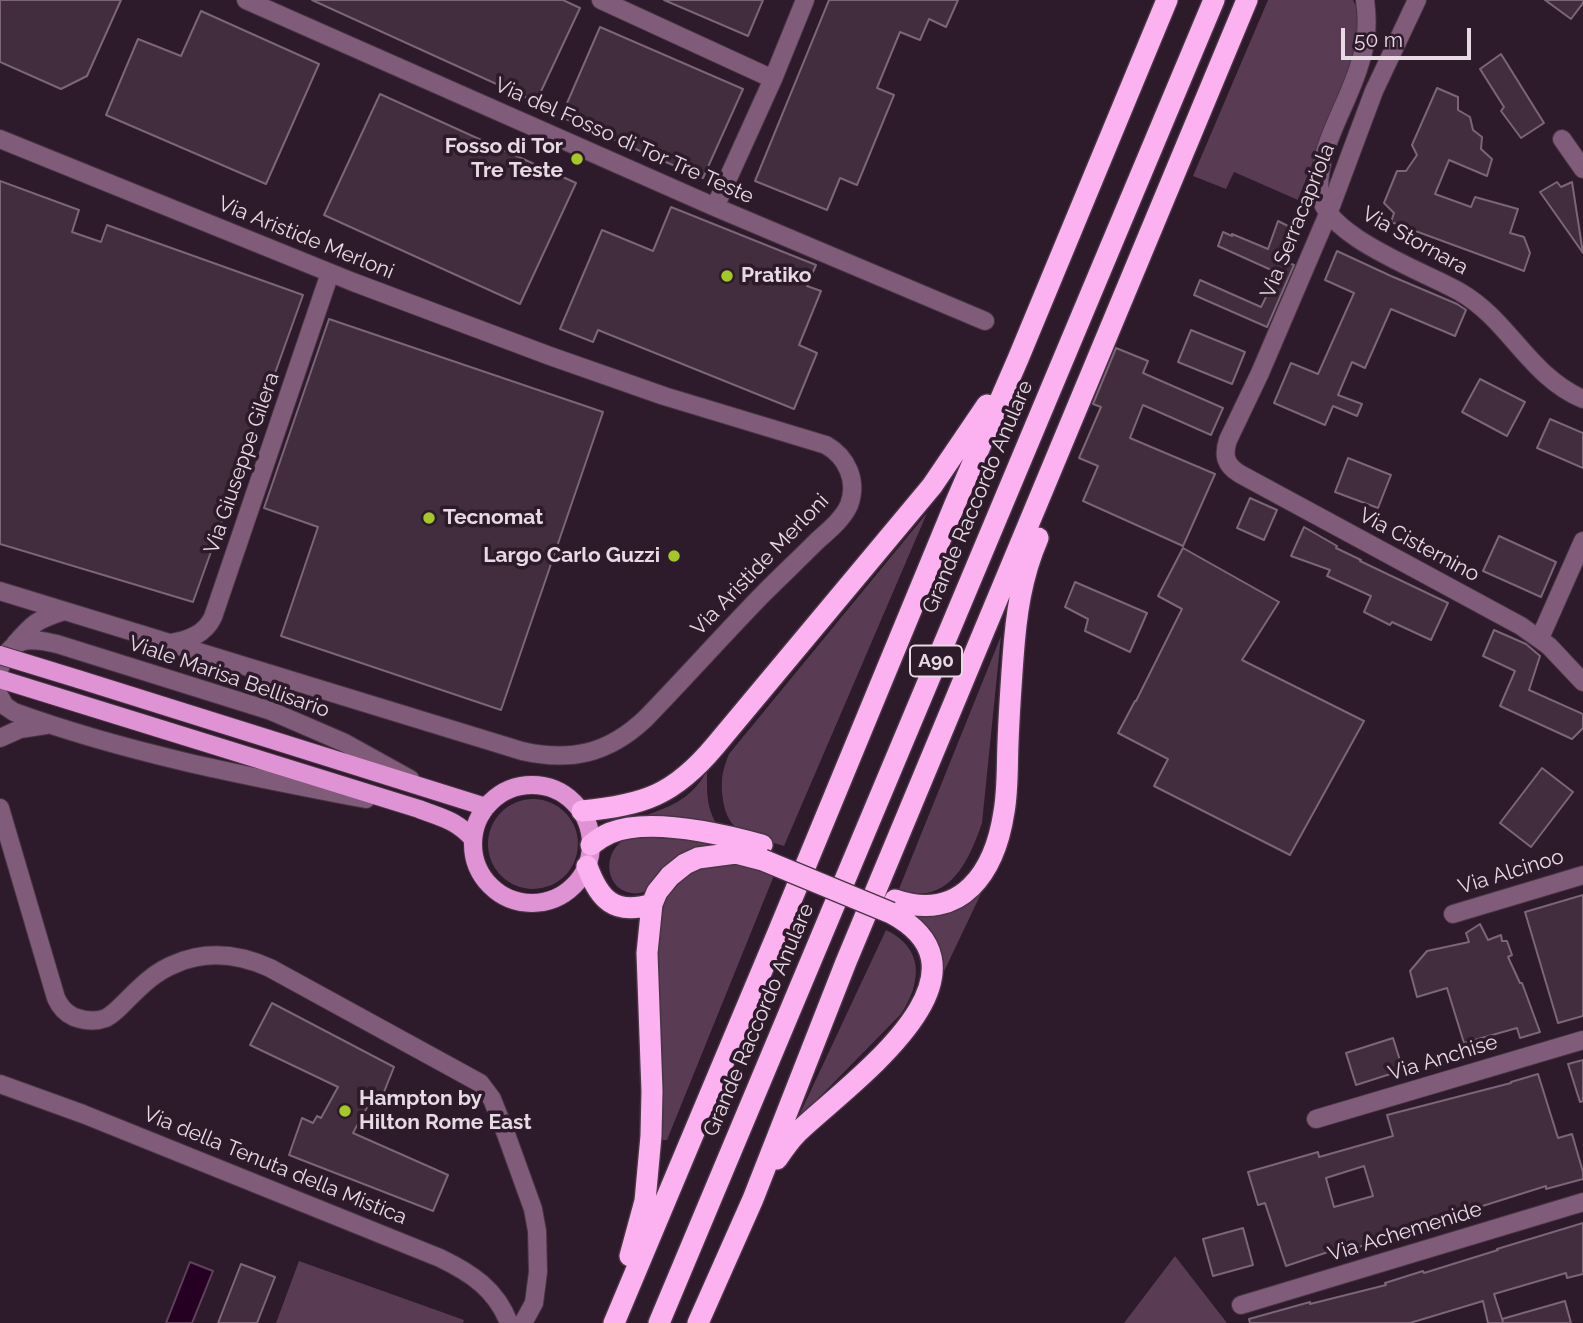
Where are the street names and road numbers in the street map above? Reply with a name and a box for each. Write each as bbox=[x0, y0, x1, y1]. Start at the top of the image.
street label: Via del Fosso di Tor Tre Teste bbox=[491, 72, 757, 210]
street label: Via Serracapriola bbox=[1256, 140, 1340, 302]
street label: Via Aristide Merloni bbox=[214, 191, 398, 285]
street label: Via Stornara bbox=[1358, 202, 1472, 280]
street label: Via Giuseppe Gilera bbox=[199, 369, 285, 557]
street label: Grande Raccordo Anulare bbox=[917, 377, 1039, 617]
street label: Via Aristide Merloni bbox=[686, 489, 834, 641]
street label: Via Cisternino bbox=[1354, 503, 1484, 587]
street label: Viale Marisa Bellisario bbox=[125, 631, 333, 723]
road number: A90 bbox=[910, 646, 962, 676]
street label: Via Alcinoo bbox=[1455, 844, 1567, 900]
street label: Grande Raccordo Anulare bbox=[698, 900, 820, 1140]
street label: Via Anchise bbox=[1385, 1029, 1501, 1087]
street label: Via della Tenuta della Mistica bbox=[140, 1102, 410, 1230]
street label: Via Achemenide bbox=[1325, 1197, 1485, 1267]

